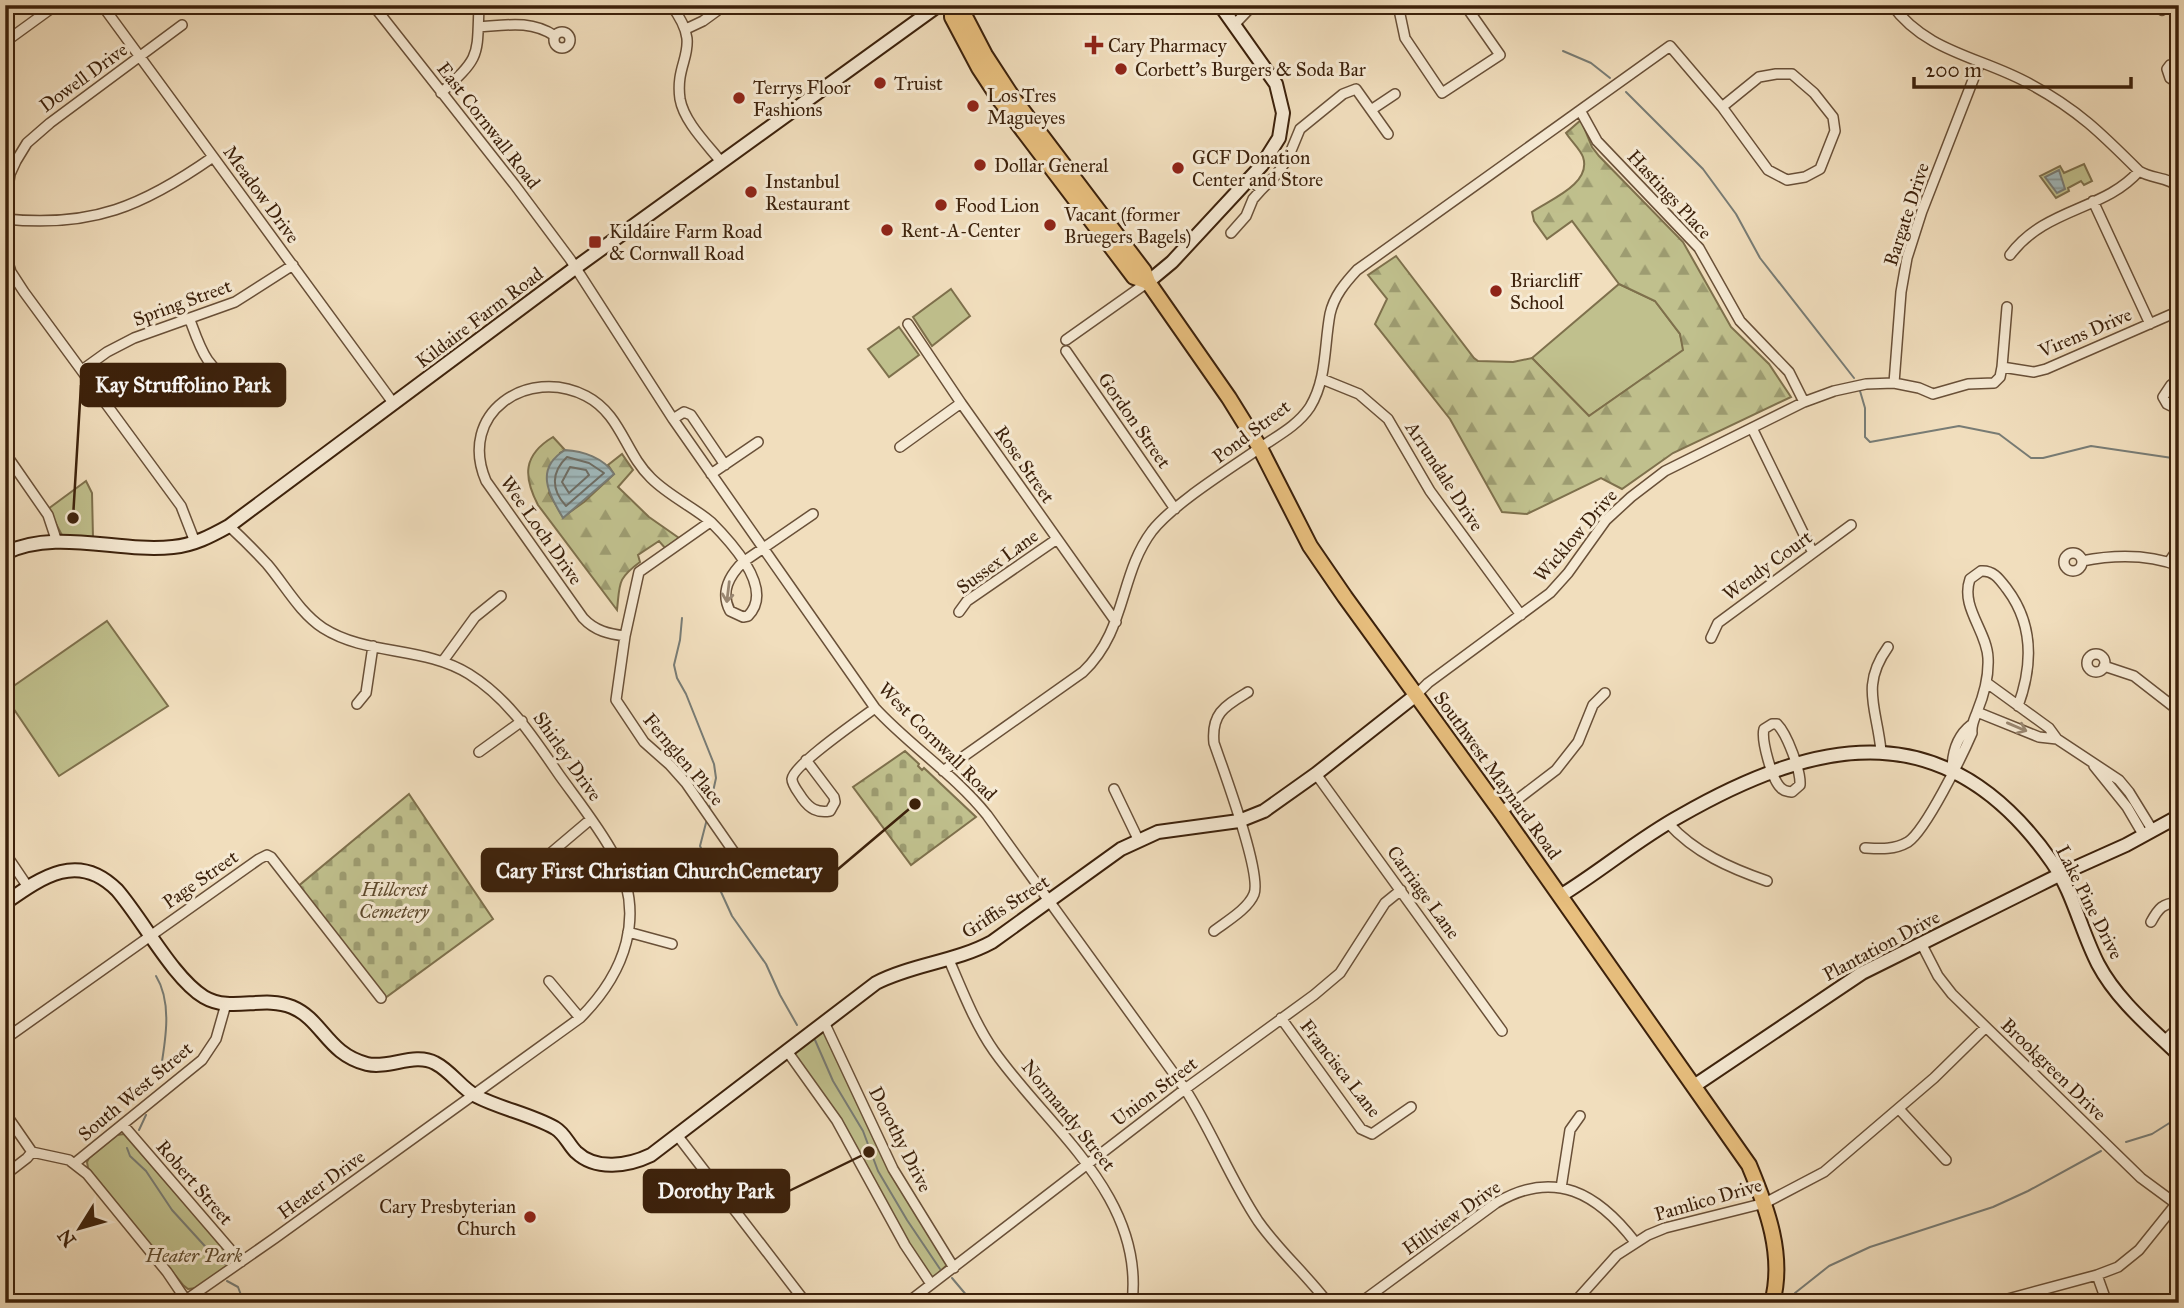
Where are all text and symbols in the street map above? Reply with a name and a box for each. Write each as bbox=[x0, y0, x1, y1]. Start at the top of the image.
place label: Cary Pharmacy bbox=[1108, 34, 1228, 57]
marker: Cary Pharmacy bbox=[1086, 37, 1102, 53]
street label: Dowell Drive bbox=[35, 38, 132, 117]
scale bar bbox=[1914, 46, 2132, 90]
street label: East Cornwall Road bbox=[432, 57, 546, 194]
text: 200 m bbox=[1925, 57, 1982, 83]
place label: Corbett's Burgers & Soda Bar bbox=[1135, 58, 1367, 82]
marker: Corbett's Burgers & Soda Bar bbox=[1113, 61, 1129, 77]
place label: Truist bbox=[894, 72, 943, 95]
marker: Truist bbox=[872, 75, 888, 91]
place label: Terrys Floor Fashions bbox=[753, 76, 851, 121]
place label: Los Tres Magueyes bbox=[987, 84, 1065, 130]
marker: Terrys Floor Fashions bbox=[731, 90, 747, 106]
marker: Los Tres Magueyes bbox=[965, 98, 981, 114]
street label: Meadow Drive bbox=[218, 141, 305, 248]
street label: Hastings Place bbox=[1622, 145, 1717, 244]
place label: GCF Donation Center and Store bbox=[1192, 146, 1323, 191]
place label: Dollar General bbox=[994, 154, 1109, 177]
marker: Dollar General bbox=[972, 157, 988, 173]
marker: GCF Donation Center and Store bbox=[1170, 160, 1186, 176]
street label: Bargate Drive bbox=[1879, 160, 1935, 269]
place label: Instanbul Restaurant bbox=[765, 170, 850, 215]
marker: Instanbul Restaurant bbox=[743, 184, 759, 200]
place label: Food Lion bbox=[955, 194, 1039, 217]
marker: Food Lion bbox=[933, 197, 949, 213]
place label: Vacant (former Bruegers Bagels) bbox=[1063, 203, 1192, 249]
marker: Vacant (former Bruegers Bagels) bbox=[1042, 217, 1058, 233]
place label: Rent-A-Center bbox=[901, 219, 1021, 242]
place label: Kildaire Farm Road & Cornwall Road bbox=[609, 220, 763, 265]
marker: Rent-A-Center bbox=[879, 222, 895, 238]
marker: Kildaire Farm Road & Cornwall Road bbox=[587, 234, 603, 250]
street label: Kildaire Farm Road bbox=[411, 262, 548, 373]
place label: Briarcliff School bbox=[1510, 269, 1583, 314]
street label: Spring Street bbox=[130, 274, 235, 332]
marker: Briarcliff School bbox=[1488, 283, 1504, 299]
street label: Virens Drive bbox=[2034, 303, 2135, 363]
callout: Kay Struffolino Park bbox=[81, 364, 285, 406]
street label: Gordon Street bbox=[1093, 368, 1176, 473]
text: Kay Struffolino Park bbox=[95, 372, 272, 398]
street label: Pond Street bbox=[1208, 395, 1295, 468]
street label: Arrundale Drive bbox=[1400, 416, 1489, 535]
street label: Rose Street bbox=[990, 421, 1060, 508]
street label: Wee Loch Drive bbox=[496, 471, 588, 589]
street label: Wicklow Drive bbox=[1529, 484, 1622, 586]
street label: Sussex Lane bbox=[952, 524, 1043, 599]
street label: Wendy Court bbox=[1718, 525, 1817, 605]
one-way arrow bbox=[721, 580, 734, 602]
street label: West Cornwall Road bbox=[874, 677, 1002, 806]
street label: Southwest Maynard Road bbox=[1429, 687, 1566, 864]
street label: Shirley Drive bbox=[528, 707, 607, 805]
street label: Fernglen Place bbox=[638, 708, 729, 811]
one-way arrow bbox=[2005, 722, 2027, 735]
street label: Carriage Lane bbox=[1381, 841, 1465, 944]
street label: Lake Pine Drive bbox=[2051, 841, 2128, 963]
street label: Page Street bbox=[158, 845, 243, 914]
callout: Cary First Christian ChurchCemetary bbox=[482, 849, 837, 891]
text: Cary First Christian ChurchCemetary bbox=[496, 858, 823, 884]
street label: Griffis Street bbox=[957, 870, 1053, 943]
park label: Hillcrest Cemetery bbox=[359, 878, 430, 923]
street label: Plantation Drive bbox=[1819, 905, 1944, 986]
street label: Brookgreen Drive bbox=[1995, 1013, 2111, 1126]
street label: Francisca Lane bbox=[1295, 1015, 1386, 1122]
street label: South West Street bbox=[73, 1037, 197, 1146]
street label: Union Street bbox=[1107, 1052, 1202, 1131]
street label: Normandy Street bbox=[1017, 1055, 1121, 1176]
street label: Dorothy Drive bbox=[864, 1083, 937, 1196]
street label: Robert Street bbox=[151, 1135, 238, 1230]
street label: Heater Drive bbox=[273, 1145, 369, 1224]
callout: Dorothy Park bbox=[644, 1170, 789, 1212]
street label: Pamlico Drive bbox=[1652, 1173, 1765, 1226]
street label: Hillview Drive bbox=[1398, 1175, 1505, 1260]
text: Dorothy Park bbox=[658, 1178, 776, 1204]
north arrow bbox=[46, 1192, 116, 1262]
place label: Cary Presbyterian Church bbox=[379, 1195, 516, 1240]
marker: Cary Presbyterian Church bbox=[522, 1209, 538, 1225]
text: N bbox=[53, 1225, 81, 1251]
park label: Heater Park bbox=[145, 1244, 243, 1267]

